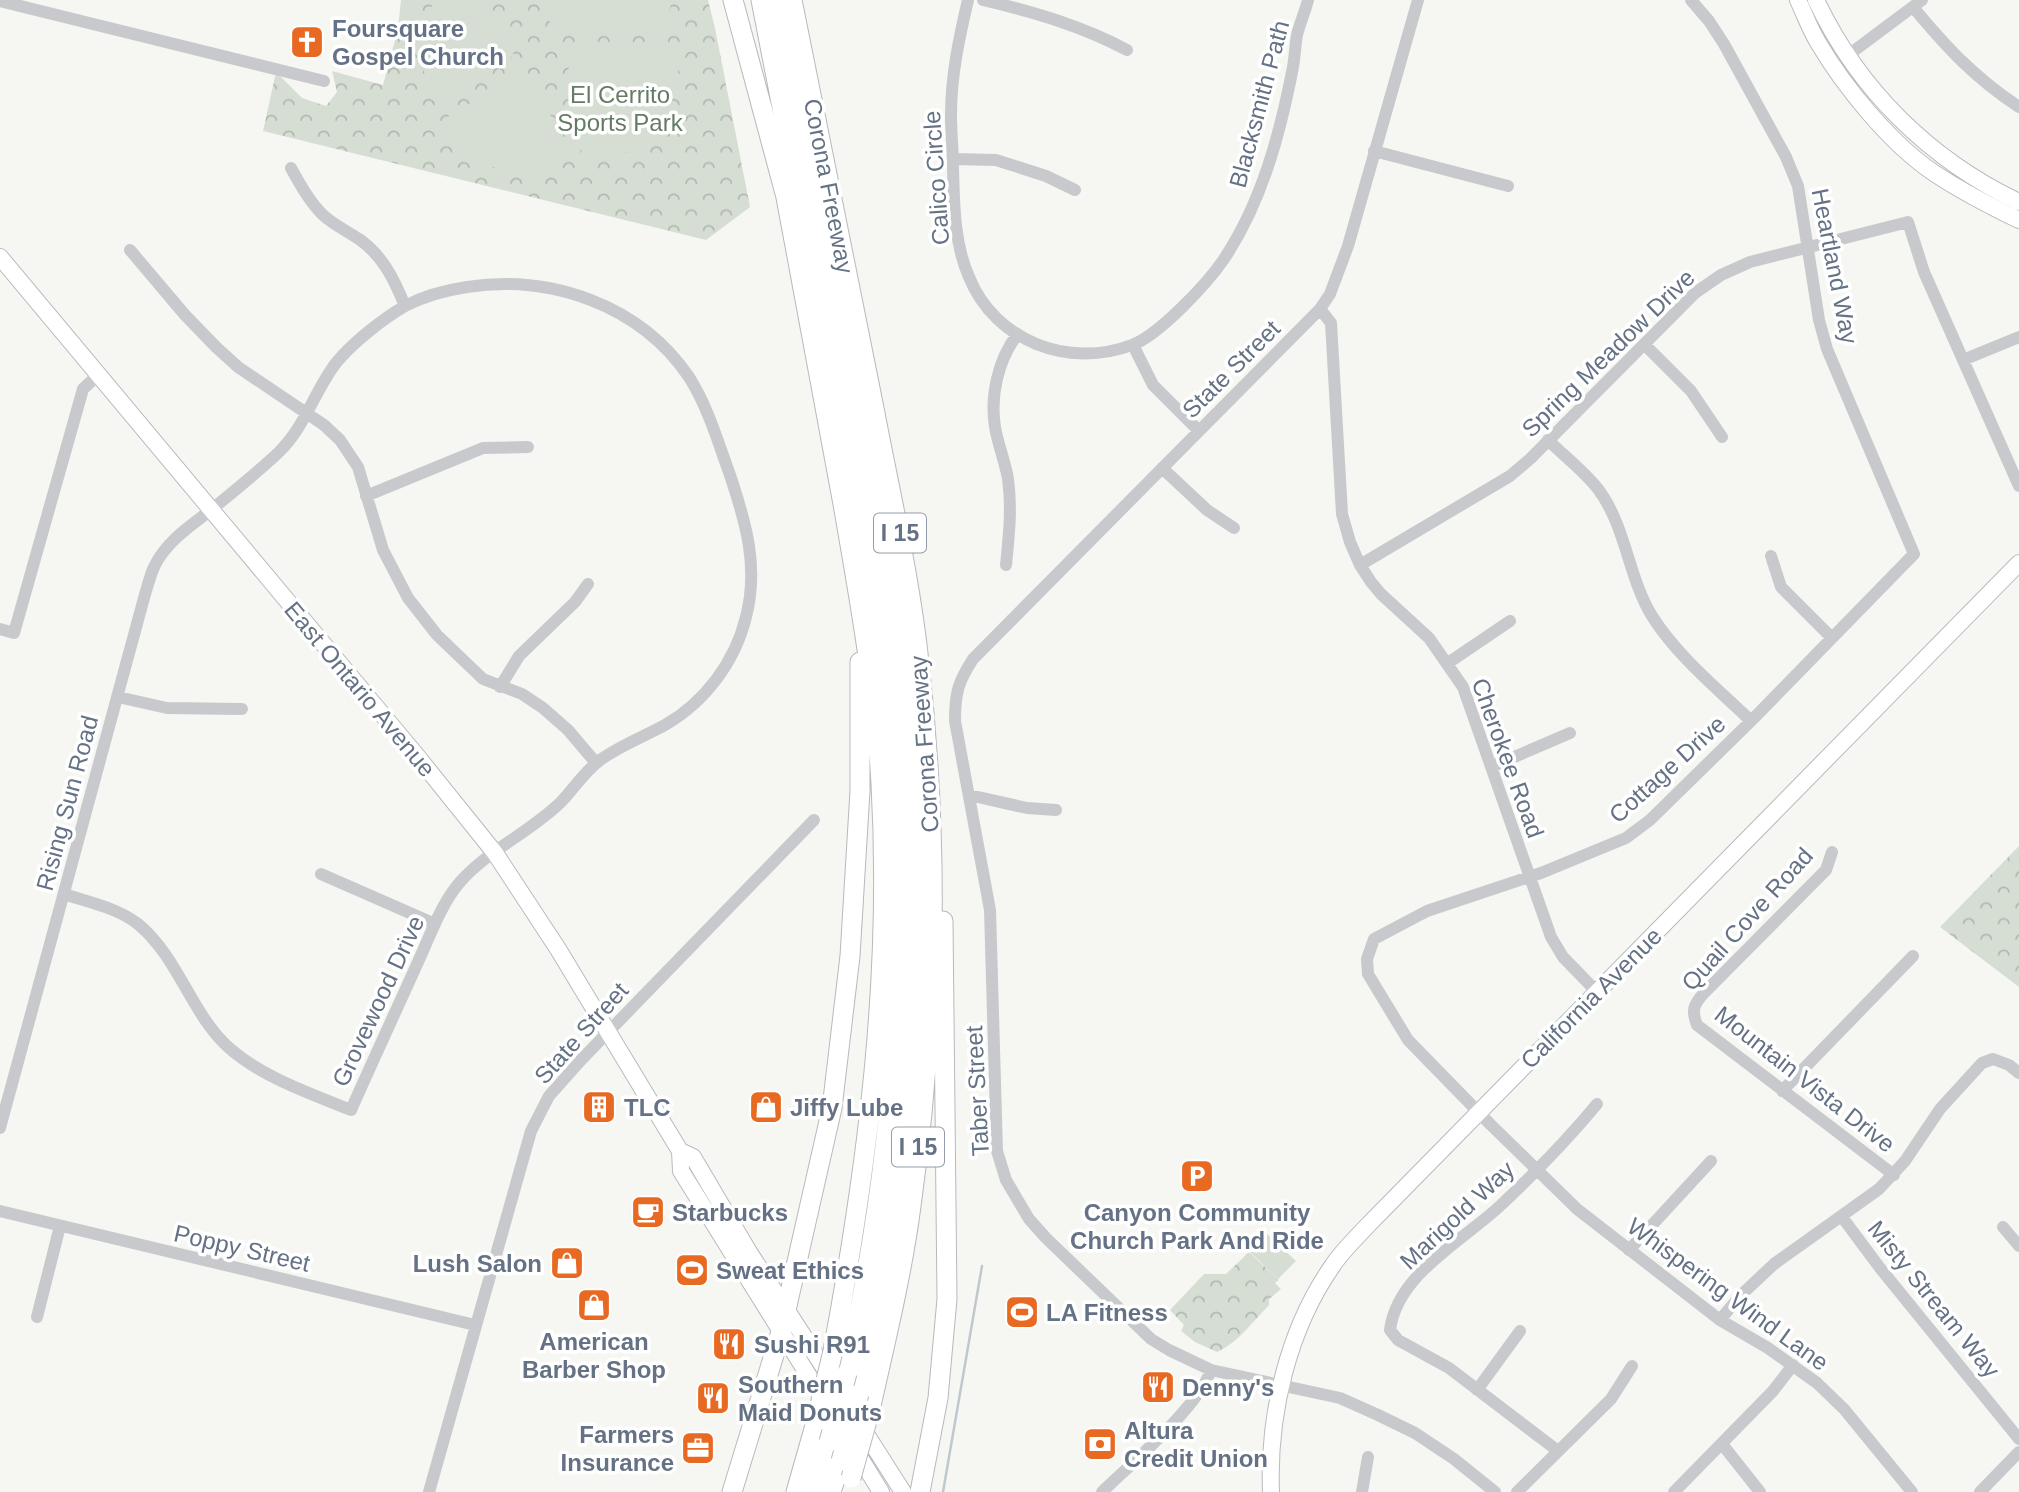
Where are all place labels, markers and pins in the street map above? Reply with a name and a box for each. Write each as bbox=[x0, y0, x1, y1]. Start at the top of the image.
place label: Foursquare Gospel Church bbox=[332, 15, 504, 70]
church icon: Foursquare Gospel Church bbox=[288, 23, 326, 61]
building icon: TLC bbox=[580, 1088, 618, 1126]
shop icon: Jiffy Lube bbox=[747, 1088, 785, 1126]
place label: TLC bbox=[624, 1094, 671, 1121]
place label: Jiffy Lube bbox=[790, 1094, 903, 1121]
parking icon: Canyon Community Church Park And Ride bbox=[1178, 1157, 1216, 1195]
cafe icon: Starbucks bbox=[629, 1193, 667, 1231]
place label: Starbucks bbox=[672, 1199, 788, 1226]
place label: Canyon Community Church Park And Ride bbox=[1070, 1199, 1324, 1254]
shop icon: Lush Salon bbox=[548, 1244, 586, 1282]
place label: Lush Salon bbox=[413, 1250, 542, 1277]
sports icon: Sweat Ethics bbox=[673, 1251, 711, 1289]
place label: Sweat Ethics bbox=[716, 1257, 864, 1284]
shop icon: American Barber Shop bbox=[575, 1286, 613, 1324]
sports icon: LA Fitness bbox=[1003, 1293, 1041, 1331]
place label: LA Fitness bbox=[1046, 1299, 1168, 1326]
restaurant icon: Sushi R91 bbox=[710, 1325, 748, 1363]
place label: American Barber Shop bbox=[522, 1328, 666, 1383]
place label: Sushi R91 bbox=[754, 1331, 870, 1358]
restaurant icon: Denny's bbox=[1139, 1368, 1177, 1406]
place label: Southern Maid Donuts bbox=[738, 1371, 882, 1426]
place label: Denny's bbox=[1182, 1374, 1274, 1401]
restaurant icon: Southern Maid Donuts bbox=[694, 1379, 732, 1417]
place label: Altura Credit Union bbox=[1124, 1417, 1268, 1472]
place label: Farmers Insurance bbox=[561, 1421, 674, 1476]
bank icon: Altura Credit Union bbox=[1081, 1425, 1119, 1463]
office icon: Farmers Insurance bbox=[679, 1429, 717, 1467]

